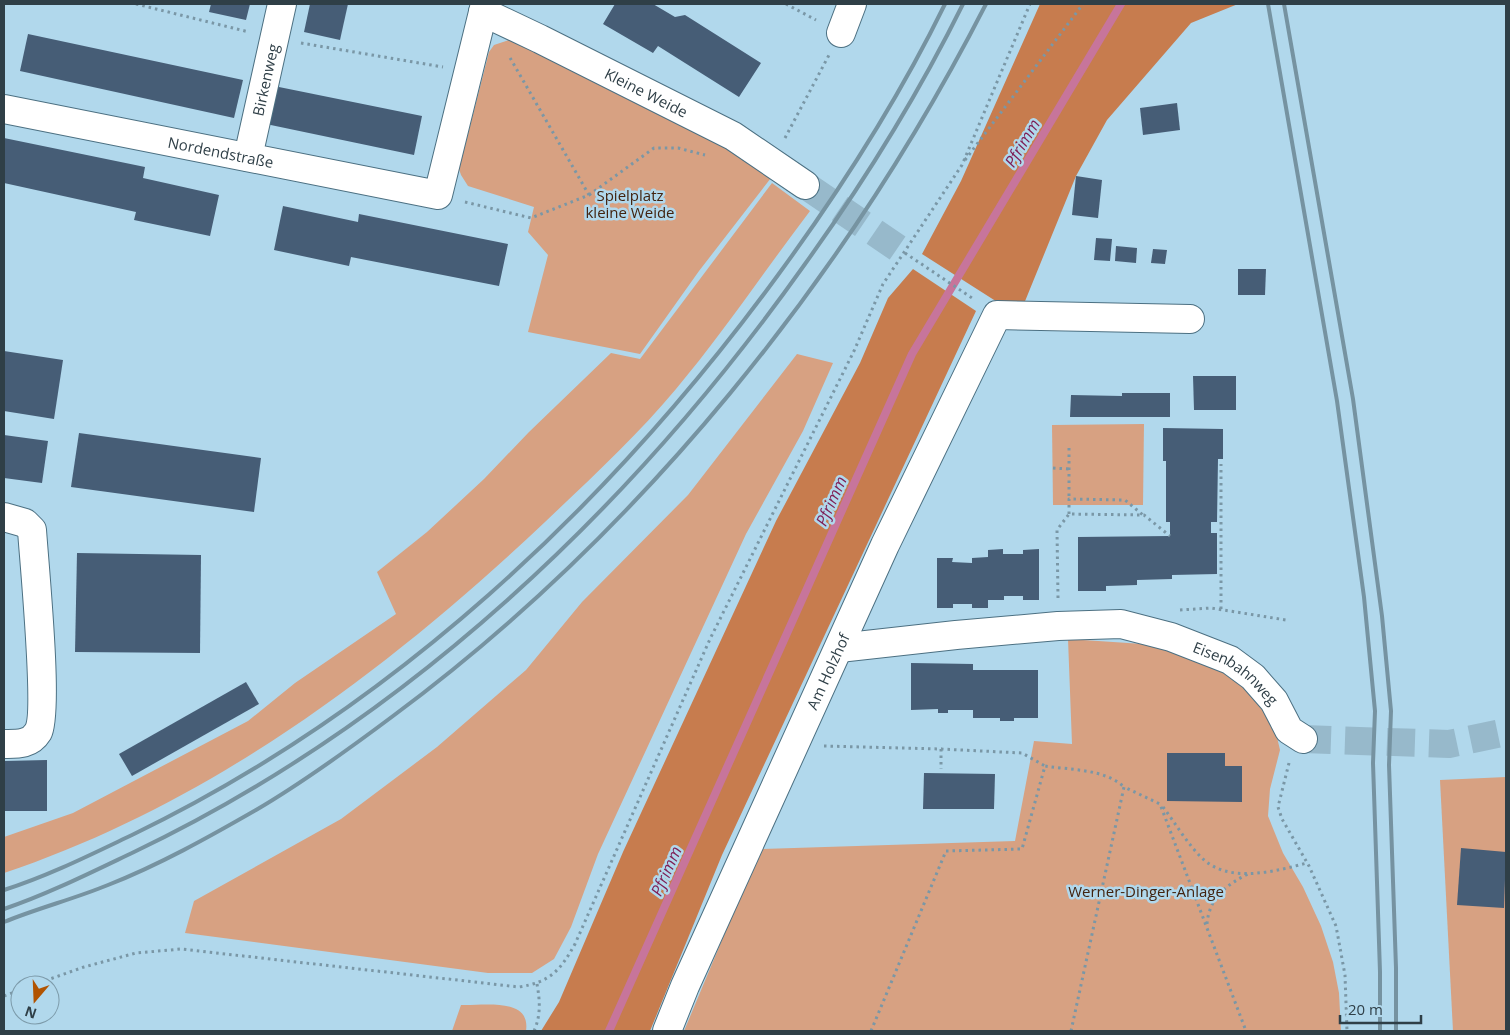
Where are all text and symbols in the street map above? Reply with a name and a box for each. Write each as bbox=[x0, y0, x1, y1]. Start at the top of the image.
street label: Birkenweg bbox=[247, 42, 283, 118]
street label: Kleine Weide bbox=[601, 63, 691, 122]
water label: Pfrimm bbox=[999, 115, 1045, 171]
street label: Nordendstraße bbox=[166, 132, 275, 172]
park label: Spielplatz kleine Weide bbox=[585, 185, 675, 222]
water label: Pfrimm bbox=[810, 473, 852, 529]
street label: Am Holzhof bbox=[802, 629, 854, 713]
street label: Eisenbahnweg bbox=[1190, 637, 1283, 709]
water label: Pfrimm bbox=[645, 843, 687, 899]
park label: Werner-Dinger-Anlage bbox=[1068, 881, 1224, 901]
north arrow bbox=[10, 975, 60, 1025]
scale bar bbox=[1340, 992, 1421, 1024]
text: 20 m bbox=[1348, 999, 1383, 1019]
text: N bbox=[22, 1002, 39, 1024]

